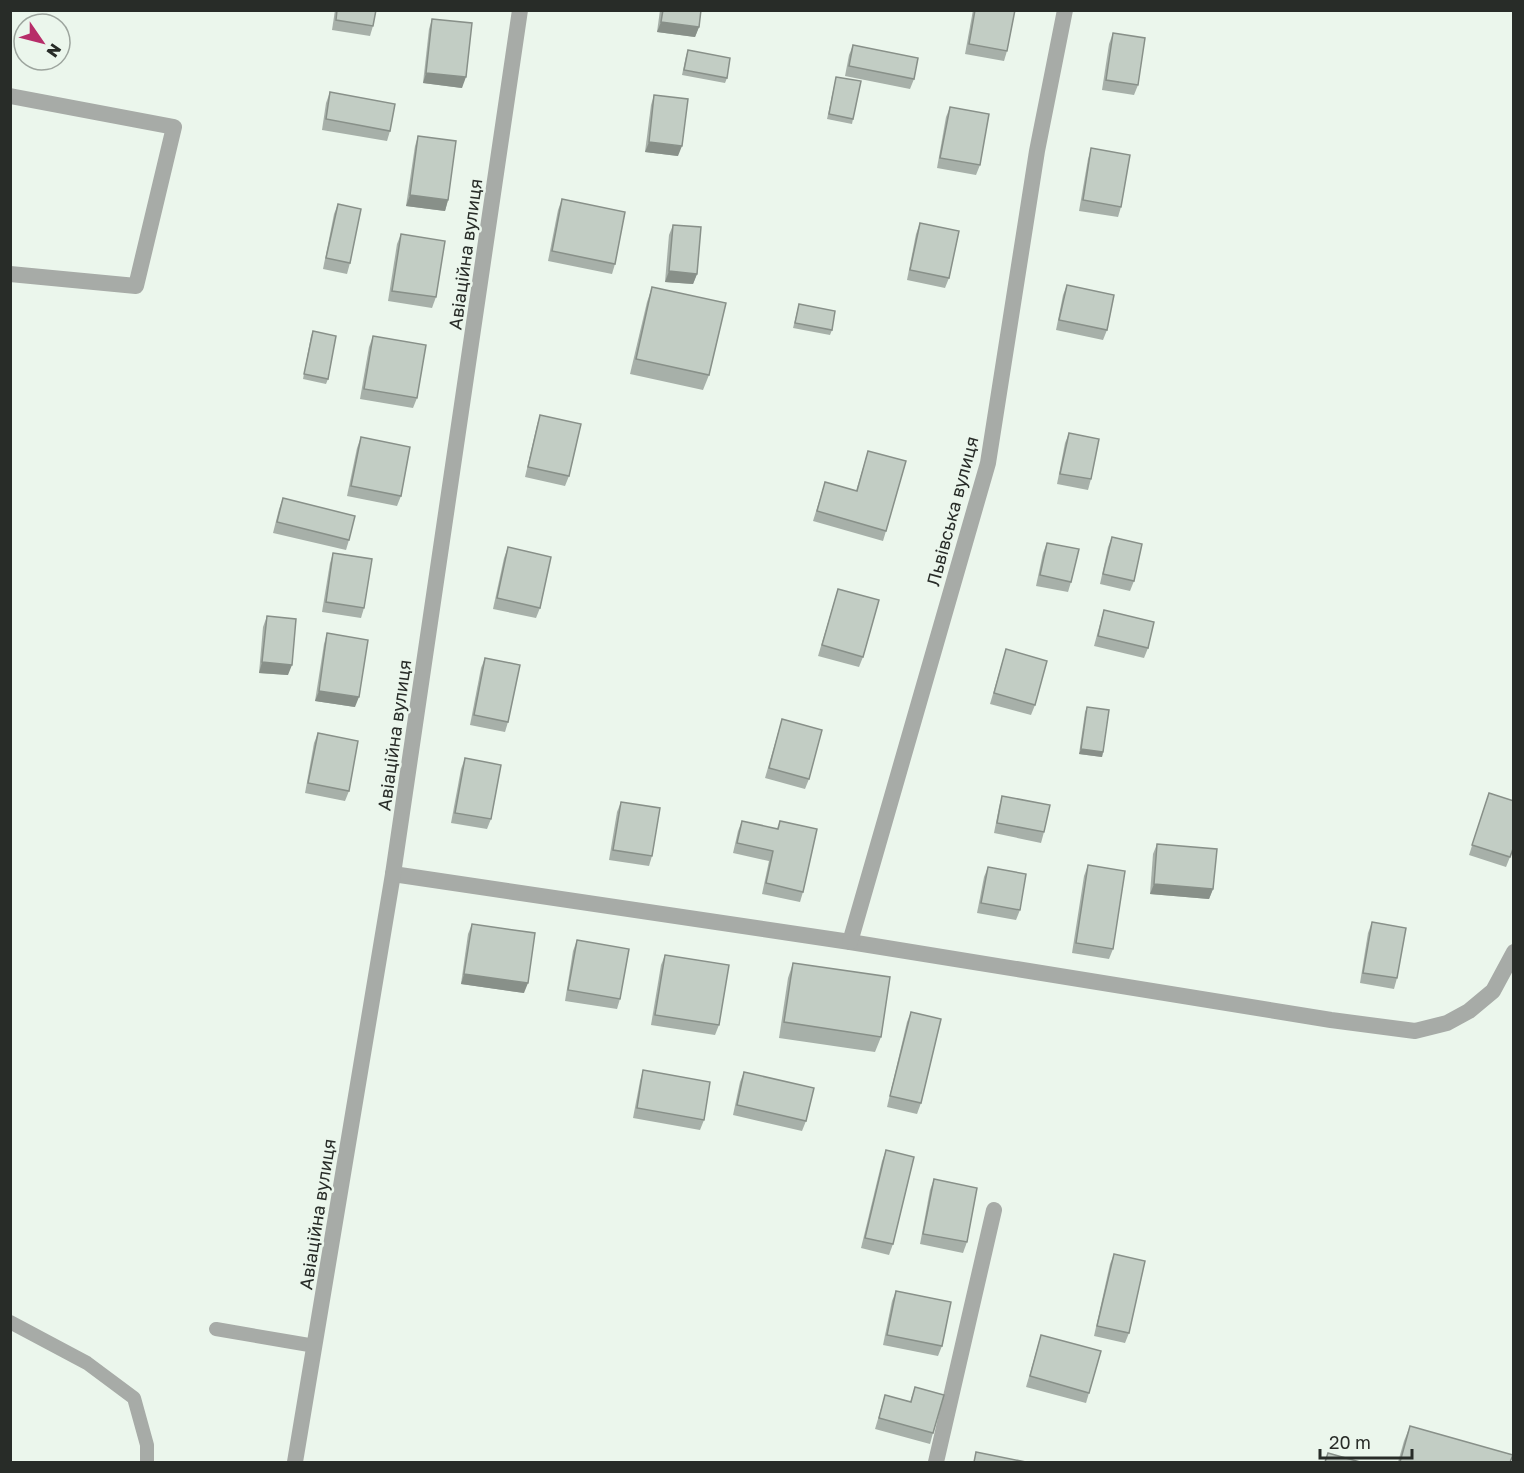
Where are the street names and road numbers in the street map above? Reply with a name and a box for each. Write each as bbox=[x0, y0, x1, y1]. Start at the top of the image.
street label: Авіаційна вулиця bbox=[443, 177, 487, 331]
street label: Львівська вулиця bbox=[921, 434, 983, 588]
street label: Авіаційна вулиця bbox=[372, 658, 416, 812]
street label: Авіаційна вулиця bbox=[294, 1137, 340, 1291]

